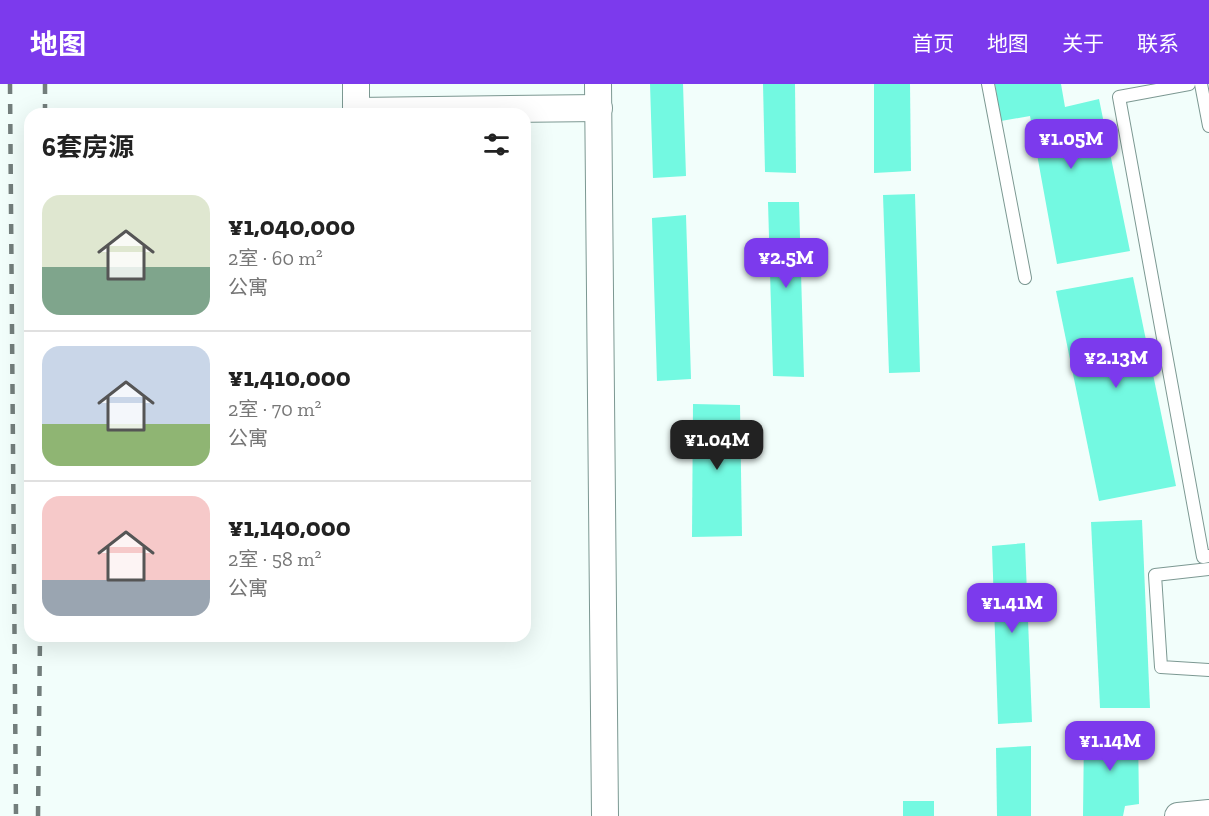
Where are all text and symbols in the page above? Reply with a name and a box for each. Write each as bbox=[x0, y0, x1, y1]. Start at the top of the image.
text: 地图 bbox=[30, 28, 86, 61]
text: 首页 bbox=[912, 31, 954, 56]
text: 地图 bbox=[987, 31, 1029, 56]
text: 关于 bbox=[1062, 31, 1104, 56]
text: 联系 bbox=[1137, 31, 1179, 56]
pin: ¥1.05M bbox=[1022, 119, 1120, 170]
text: ¥1.05M bbox=[1039, 126, 1103, 150]
icon: filters bbox=[480, 128, 513, 161]
text: 6套房源 bbox=[42, 131, 134, 163]
text: ¥1,040,000 bbox=[228, 210, 355, 242]
icon: home bbox=[90, 219, 162, 291]
pin: ¥2.5M bbox=[744, 238, 828, 289]
text: ¥2.5M bbox=[758, 245, 814, 269]
text: 2室 · 60 m² bbox=[228, 246, 323, 270]
text: 公寓 bbox=[228, 275, 268, 299]
pin: ¥2.13M bbox=[1067, 338, 1165, 389]
text: ¥2.13M bbox=[1084, 345, 1148, 369]
text: ¥1,410,000 bbox=[228, 361, 351, 393]
icon: home bbox=[90, 370, 162, 442]
text: 2室 · 70 m² bbox=[228, 397, 321, 421]
pin: ¥1.04M bbox=[668, 420, 766, 471]
text: 公寓 bbox=[228, 426, 268, 450]
text: ¥1.04M bbox=[684, 427, 750, 451]
text: ¥1,140,000 bbox=[228, 511, 351, 543]
icon: home bbox=[90, 520, 162, 592]
text: 2室 · 58 m² bbox=[228, 547, 322, 571]
text: 公寓 bbox=[228, 576, 268, 600]
pin: ¥1.41M bbox=[963, 583, 1061, 634]
text: ¥1.41M bbox=[981, 590, 1043, 614]
pin: ¥1.14M bbox=[1061, 721, 1159, 772]
text: ¥1.14M bbox=[1079, 728, 1141, 752]

